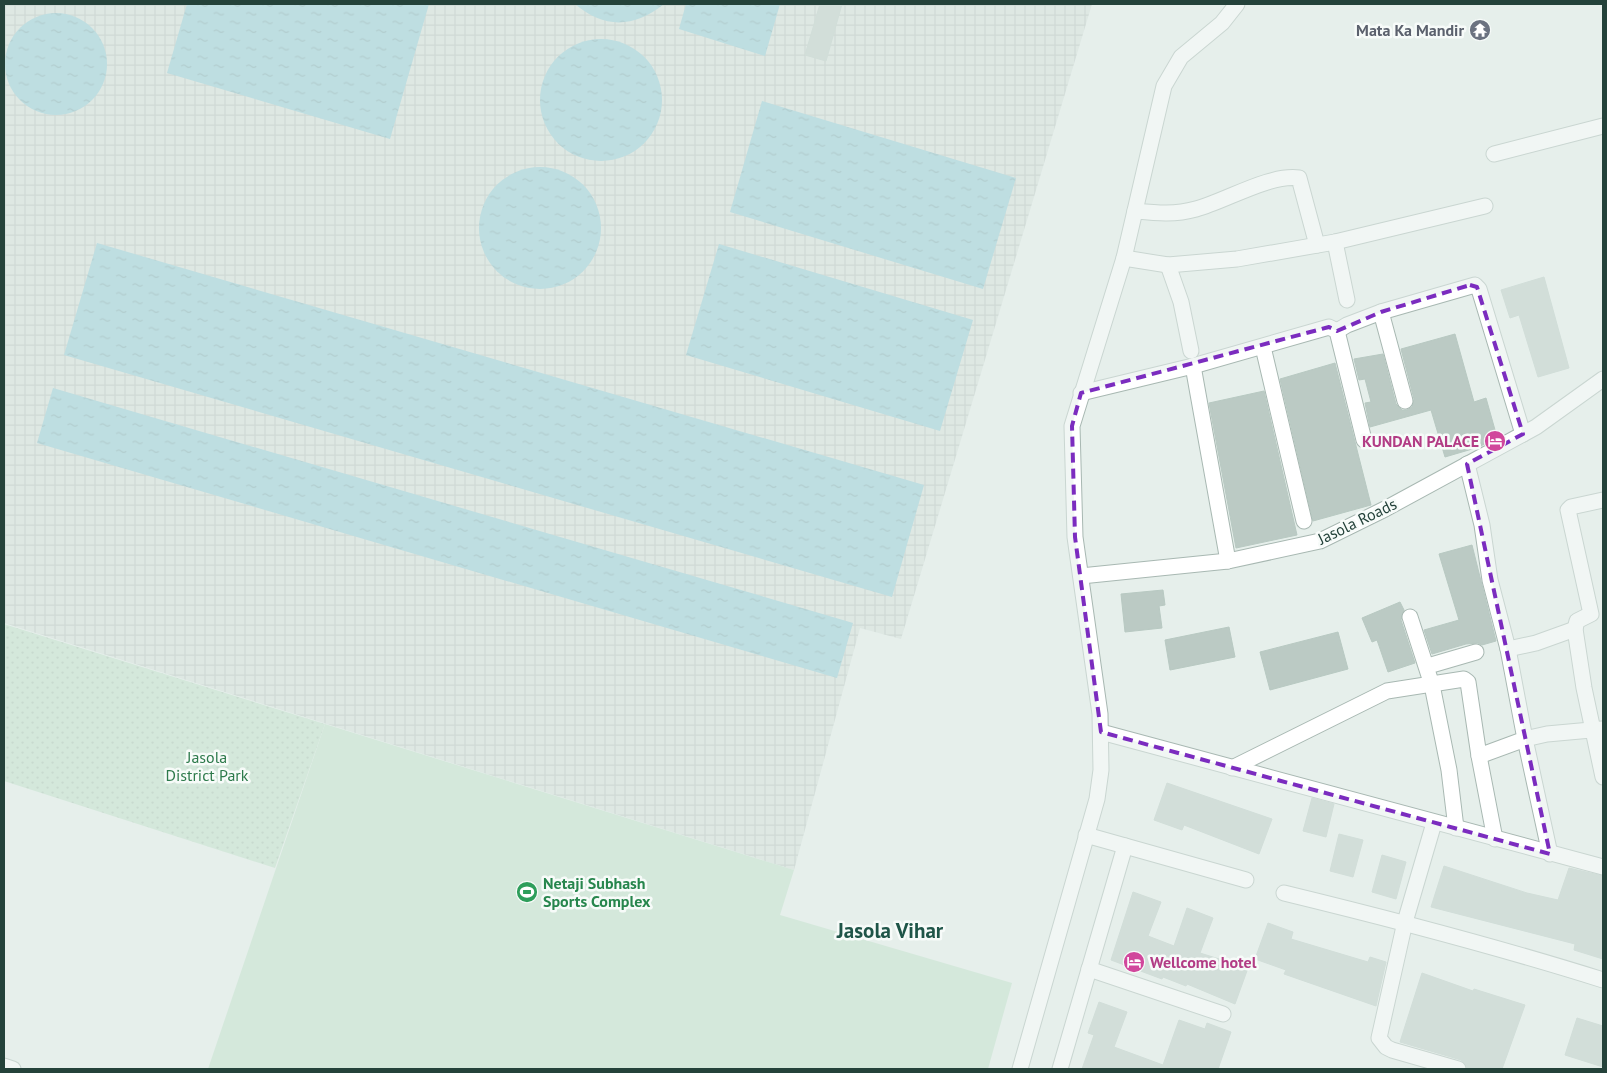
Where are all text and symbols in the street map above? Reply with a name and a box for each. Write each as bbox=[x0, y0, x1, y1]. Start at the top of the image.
temple icon: Mata Ka Mandir bbox=[1468, 18, 1492, 42]
place label: Mata Ka Mandir bbox=[1356, 20, 1464, 40]
hotel icon: KUNDAN PALACE bbox=[1483, 429, 1507, 453]
place label: KUNDAN PALACE bbox=[1362, 431, 1479, 451]
street label: Jasola Roads bbox=[1313, 493, 1400, 549]
park label: Jasola District Park bbox=[166, 747, 249, 785]
place label: Netaji Subhash Sports Complex bbox=[543, 873, 651, 911]
sports icon: Netaji Subhash Sports Complex bbox=[515, 880, 539, 904]
district label: Jasola Vihar bbox=[836, 917, 944, 944]
hotel icon: Wellcome hotel bbox=[1122, 950, 1146, 974]
place label: Wellcome hotel bbox=[1150, 952, 1257, 972]

